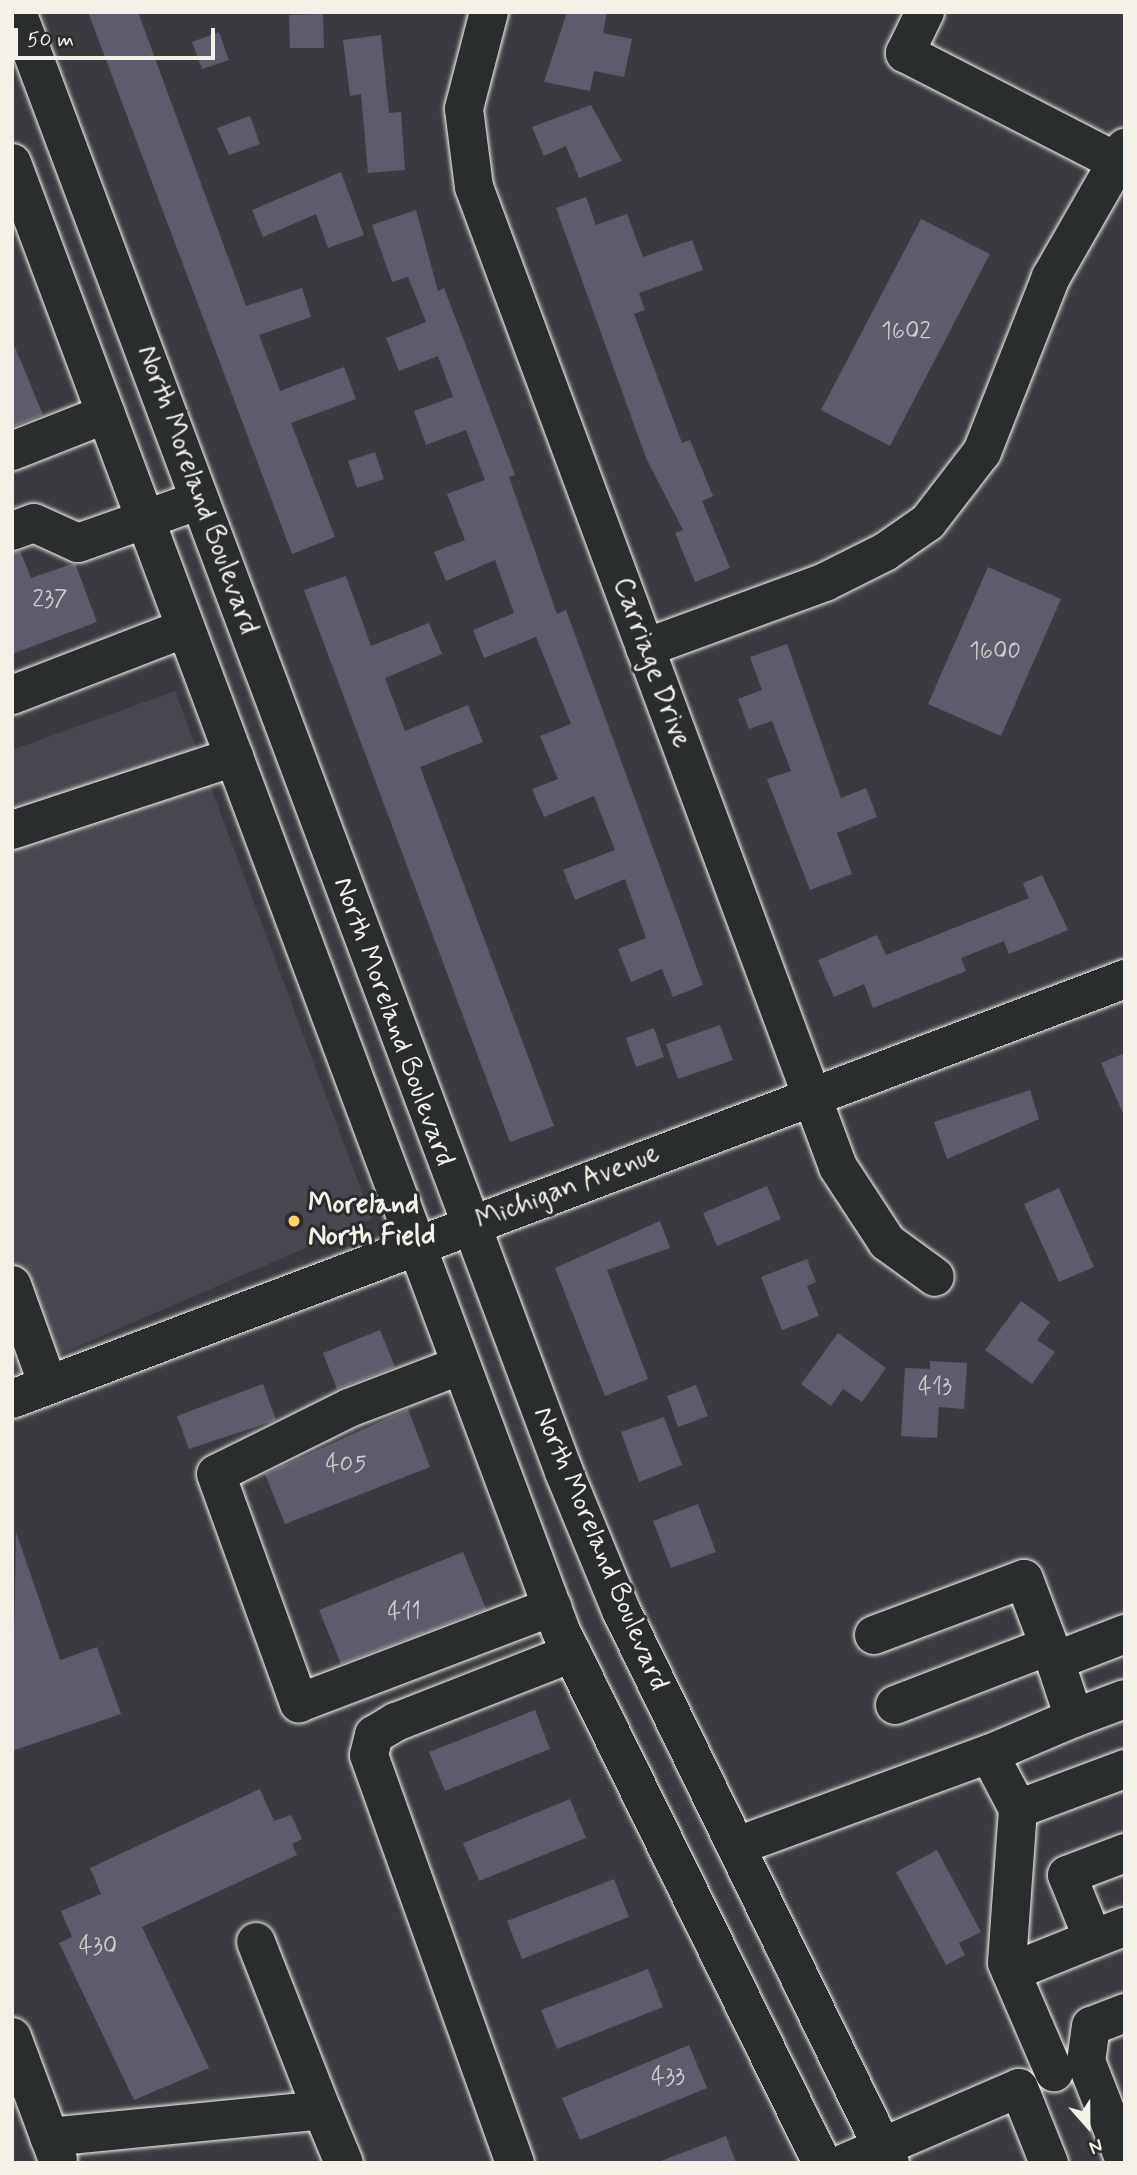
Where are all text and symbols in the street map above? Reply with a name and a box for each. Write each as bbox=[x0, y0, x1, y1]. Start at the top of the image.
scale bar bbox=[18, 14, 219, 58]
text: 50 m bbox=[27, 26, 74, 54]
house number: 1602 bbox=[881, 318, 931, 346]
street label: North Moreland Boulevard bbox=[129, 342, 265, 638]
street label: Carriage Drive bbox=[605, 574, 697, 752]
house number: 237 bbox=[32, 586, 68, 614]
house number: 1600 bbox=[969, 638, 1021, 666]
street label: North Moreland Boulevard bbox=[325, 874, 461, 1170]
street label: Michigan Avenue bbox=[468, 1136, 668, 1240]
place label: Moreland North Field bbox=[308, 1188, 436, 1254]
marker: Moreland North Field bbox=[286, 1213, 302, 1229]
house number: 413 bbox=[918, 1374, 952, 1402]
street label: North Moreland Boulevard bbox=[525, 1403, 675, 1695]
house number: 405 bbox=[325, 1451, 367, 1479]
house number: 411 bbox=[387, 1599, 421, 1627]
house number: 430 bbox=[79, 1933, 117, 1961]
house number: 433 bbox=[651, 2064, 685, 2092]
north arrow bbox=[1053, 2091, 1123, 2161]
text: N bbox=[1085, 2132, 1106, 2160]

